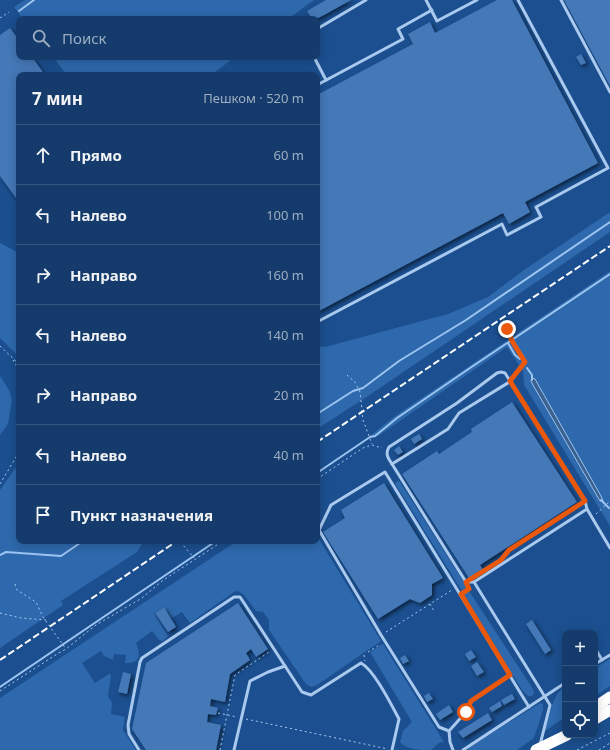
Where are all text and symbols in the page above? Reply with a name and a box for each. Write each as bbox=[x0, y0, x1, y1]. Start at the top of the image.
search box bbox=[16, 16, 320, 60]
icon: search bbox=[30, 27, 52, 49]
text: Поиск bbox=[62, 28, 107, 48]
text: 7 мин bbox=[32, 87, 83, 110]
text: Пешком · 520 m bbox=[203, 89, 304, 107]
icon: ahead bbox=[32, 144, 54, 166]
text: Прямо bbox=[70, 145, 122, 165]
text: 60 m bbox=[274, 146, 304, 164]
icon: left bbox=[32, 204, 54, 226]
text: Налево bbox=[70, 205, 127, 225]
text: 100 m bbox=[266, 206, 304, 224]
icon: right bbox=[32, 264, 54, 286]
text: Направо bbox=[70, 265, 137, 285]
text: 160 m bbox=[266, 266, 304, 284]
route end bbox=[498, 320, 516, 338]
icon: left bbox=[32, 324, 54, 346]
text: Налево bbox=[70, 325, 127, 345]
text: 140 m bbox=[266, 326, 304, 344]
icon: right bbox=[32, 384, 54, 406]
text: Направо bbox=[70, 385, 137, 405]
text: 20 m bbox=[274, 386, 304, 404]
icon: left bbox=[32, 444, 54, 466]
text: Налево bbox=[70, 445, 127, 465]
text: 40 m bbox=[274, 446, 304, 464]
icon: arrive bbox=[32, 504, 54, 526]
text: Пункт назначения bbox=[70, 505, 213, 525]
map controls bbox=[562, 630, 598, 738]
button: + bbox=[562, 630, 598, 666]
button: − bbox=[562, 666, 598, 702]
button: locate bbox=[562, 702, 598, 738]
route start bbox=[457, 703, 475, 721]

